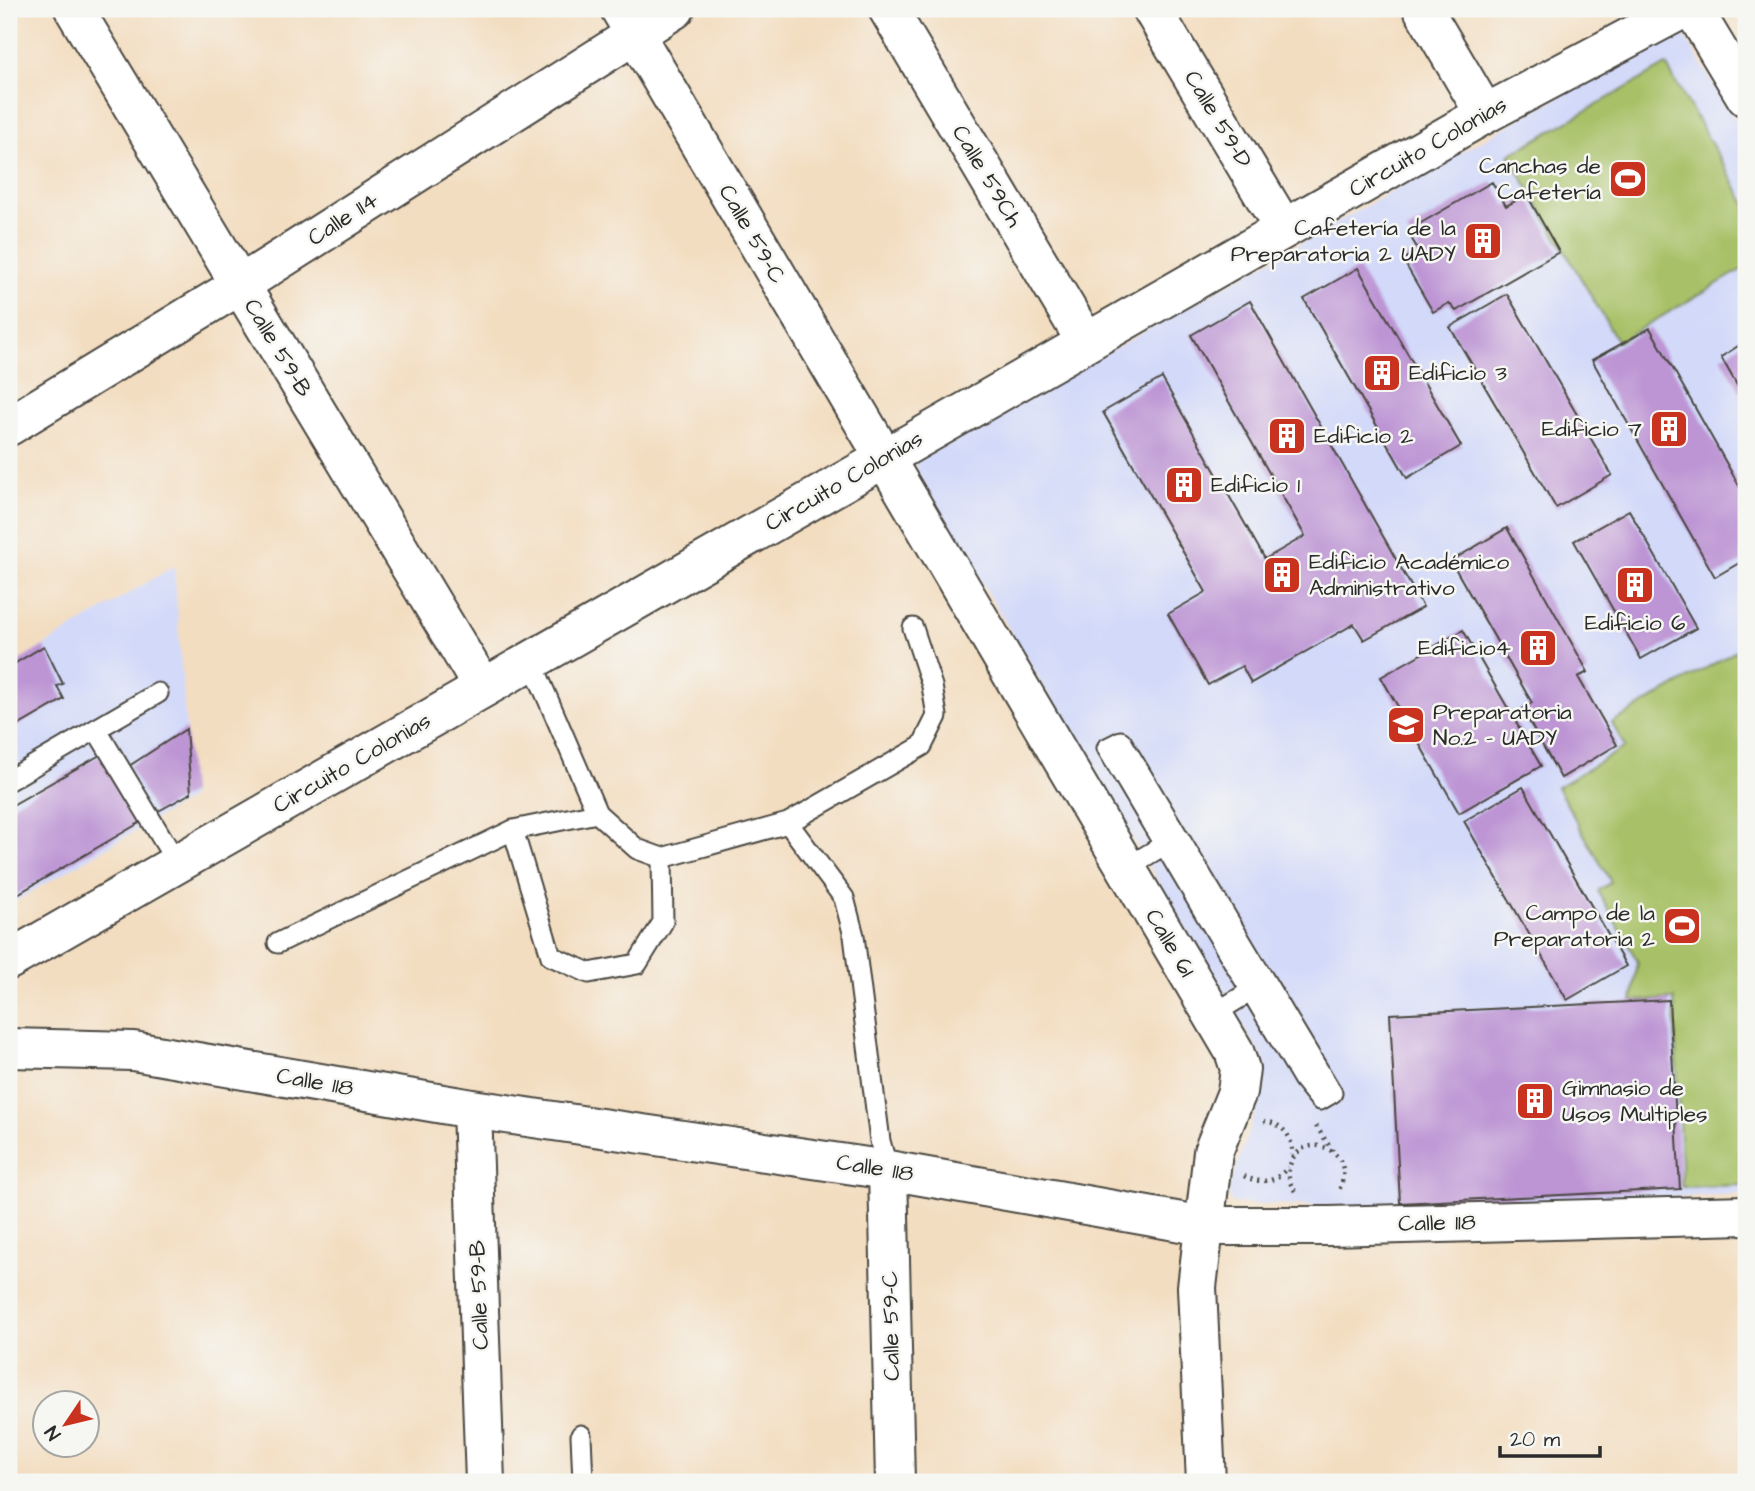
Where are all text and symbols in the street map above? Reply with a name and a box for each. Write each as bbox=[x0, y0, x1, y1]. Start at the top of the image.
street label: Calle 59-D bbox=[1176, 64, 1260, 174]
street label: Circuito Colonias bbox=[1343, 89, 1513, 205]
street label: Calle 59Ch bbox=[944, 119, 1030, 234]
place label: Canchas de Cafetería bbox=[1479, 150, 1601, 208]
sports icon: Canchas de Cafetería bbox=[1607, 158, 1649, 200]
street label: Calle 59-C bbox=[711, 179, 793, 289]
street label: Calle 114 bbox=[301, 184, 385, 254]
place label: Cafetería de la Preparatoria 2 UADY bbox=[1231, 212, 1456, 270]
building icon: Cafetería de la Preparatoria 2 UADY bbox=[1462, 220, 1504, 262]
street label: Calle 59-B bbox=[236, 293, 320, 403]
building icon: Edificio 3 bbox=[1361, 352, 1403, 394]
place label: Edificio 3 bbox=[1409, 357, 1507, 389]
building icon: Edificio 7 bbox=[1648, 408, 1690, 450]
place label: Edificio 7 bbox=[1542, 413, 1642, 445]
building icon: Edificio 2 bbox=[1266, 415, 1308, 457]
place label: Edificio 2 bbox=[1314, 420, 1413, 452]
street label: Circuito Colonias bbox=[759, 423, 929, 539]
building icon: Edificio 1 bbox=[1163, 464, 1205, 506]
place label: Edificio 1 bbox=[1211, 469, 1300, 501]
place label: Edificio Académico Administrativo bbox=[1309, 546, 1509, 604]
building icon: Edificio Académico Administrativo bbox=[1261, 554, 1303, 596]
building icon: Edificio 6 bbox=[1614, 564, 1656, 606]
place label: Edificio 6 bbox=[1585, 607, 1685, 639]
building icon: Edificio4 bbox=[1517, 627, 1559, 669]
place label: Edificio4 bbox=[1418, 632, 1511, 664]
place label: Preparatoria No.2 - UADY bbox=[1433, 696, 1572, 754]
school or university icon: Preparatoria No.2 - UADY bbox=[1385, 704, 1427, 746]
street label: Circuito Colonias bbox=[267, 705, 437, 821]
place label: Campo de la Preparatoria 2 bbox=[1494, 897, 1655, 955]
street label: Calle 61 bbox=[1137, 903, 1203, 983]
sports icon: Campo de la Preparatoria 2 bbox=[1661, 905, 1703, 947]
street label: Calle 118 bbox=[274, 1059, 356, 1105]
place label: Gimnasio de Usos Multiples bbox=[1562, 1072, 1708, 1130]
building icon: Gimnasio de Usos Multiples bbox=[1514, 1080, 1556, 1122]
street label: Calle 118 bbox=[834, 1146, 916, 1190]
street label: Calle 118 bbox=[1398, 1206, 1476, 1240]
street label: Calle 59-B bbox=[461, 1240, 497, 1350]
street label: Calle 59-C bbox=[874, 1271, 908, 1381]
north arrow bbox=[32, 1390, 102, 1460]
scale bar bbox=[1500, 1414, 1599, 1458]
text: N bbox=[39, 1420, 68, 1446]
text: 20 m bbox=[1510, 1425, 1561, 1454]

